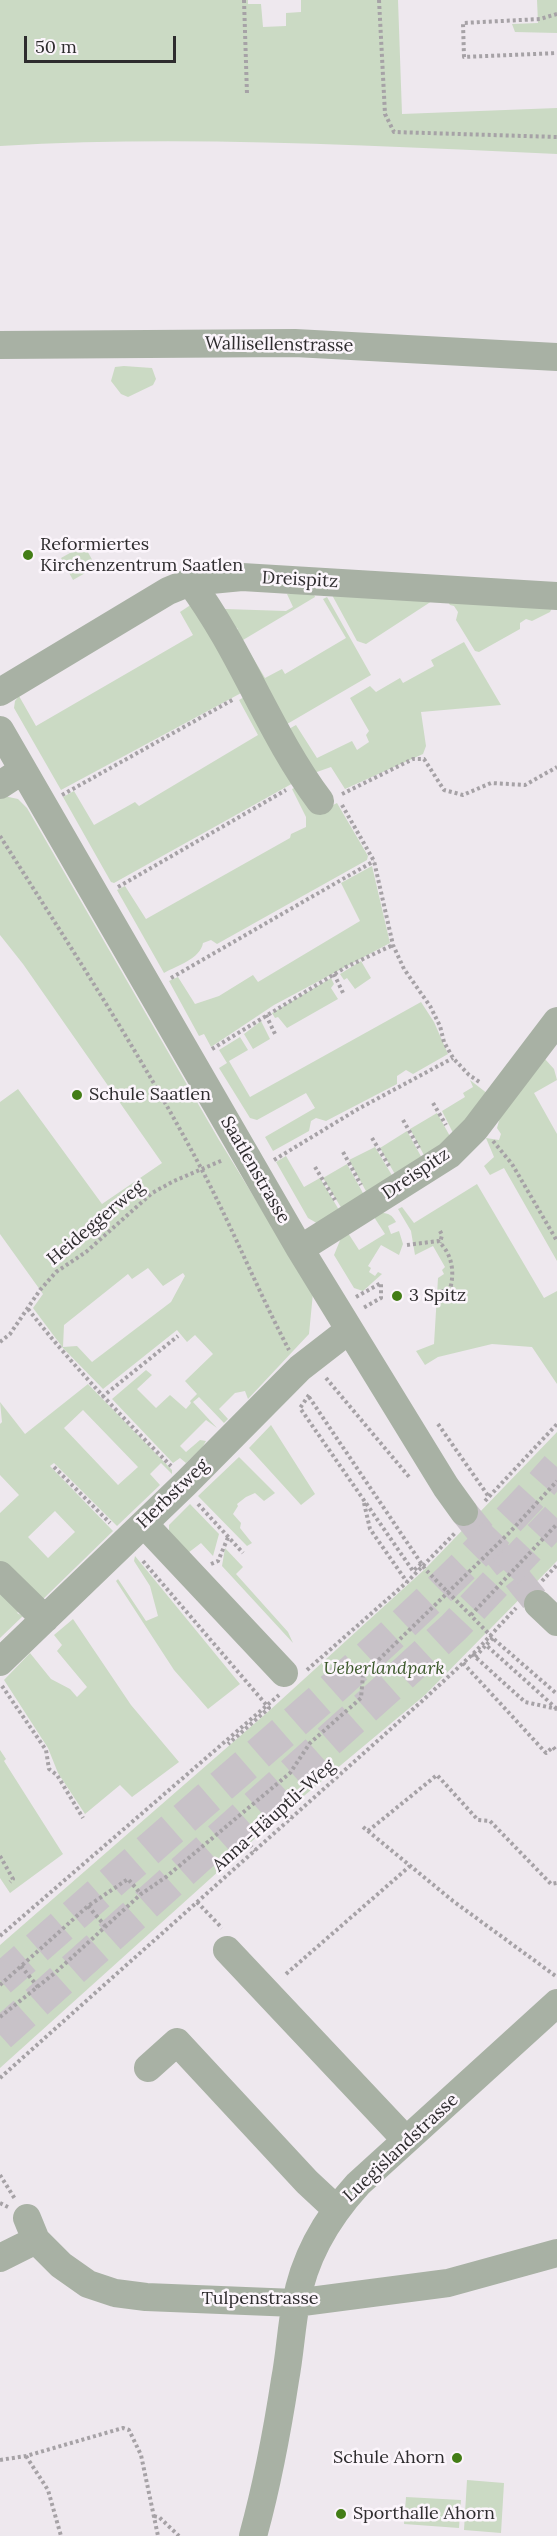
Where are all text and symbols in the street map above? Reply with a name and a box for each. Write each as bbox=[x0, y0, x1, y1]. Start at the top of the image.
scale bar bbox=[27, 24, 178, 62]
text: 50 m bbox=[35, 35, 77, 58]
street label: Wallisellenstrasse bbox=[205, 333, 353, 357]
place label: Reformiertes Kirchenzentrum Saatlen bbox=[40, 534, 243, 576]
marker: Reformiertes Kirchenzentrum Saatlen bbox=[21, 548, 35, 562]
street label: Dreispitz bbox=[261, 567, 339, 593]
place label: Schule Saatlen bbox=[89, 1084, 211, 1106]
marker: Schule Saatlen bbox=[70, 1088, 84, 1102]
street label: Saatlenstrasse bbox=[216, 1113, 294, 1227]
street label: Dreispitz bbox=[378, 1144, 454, 1204]
street label: Heideggerweg bbox=[43, 1176, 149, 1270]
place label: 3 Spitz bbox=[409, 1285, 466, 1307]
marker: 3 Spitz bbox=[390, 1289, 404, 1303]
street label: Herbstweg bbox=[133, 1455, 213, 1533]
park label: Ueberlandpark bbox=[323, 1658, 445, 1680]
street label: Anna-Häuptli-Weg bbox=[208, 1755, 340, 1877]
street label: Luegislandstrasse bbox=[339, 2089, 463, 2207]
street label: Tulpenstrasse bbox=[202, 2288, 318, 2310]
place label: Schule Ahorn bbox=[333, 2447, 445, 2469]
marker: Schule Ahorn bbox=[450, 2451, 464, 2465]
place label: Sporthalle Ahorn bbox=[353, 2503, 495, 2525]
marker: Sporthalle Ahorn bbox=[334, 2507, 348, 2521]

